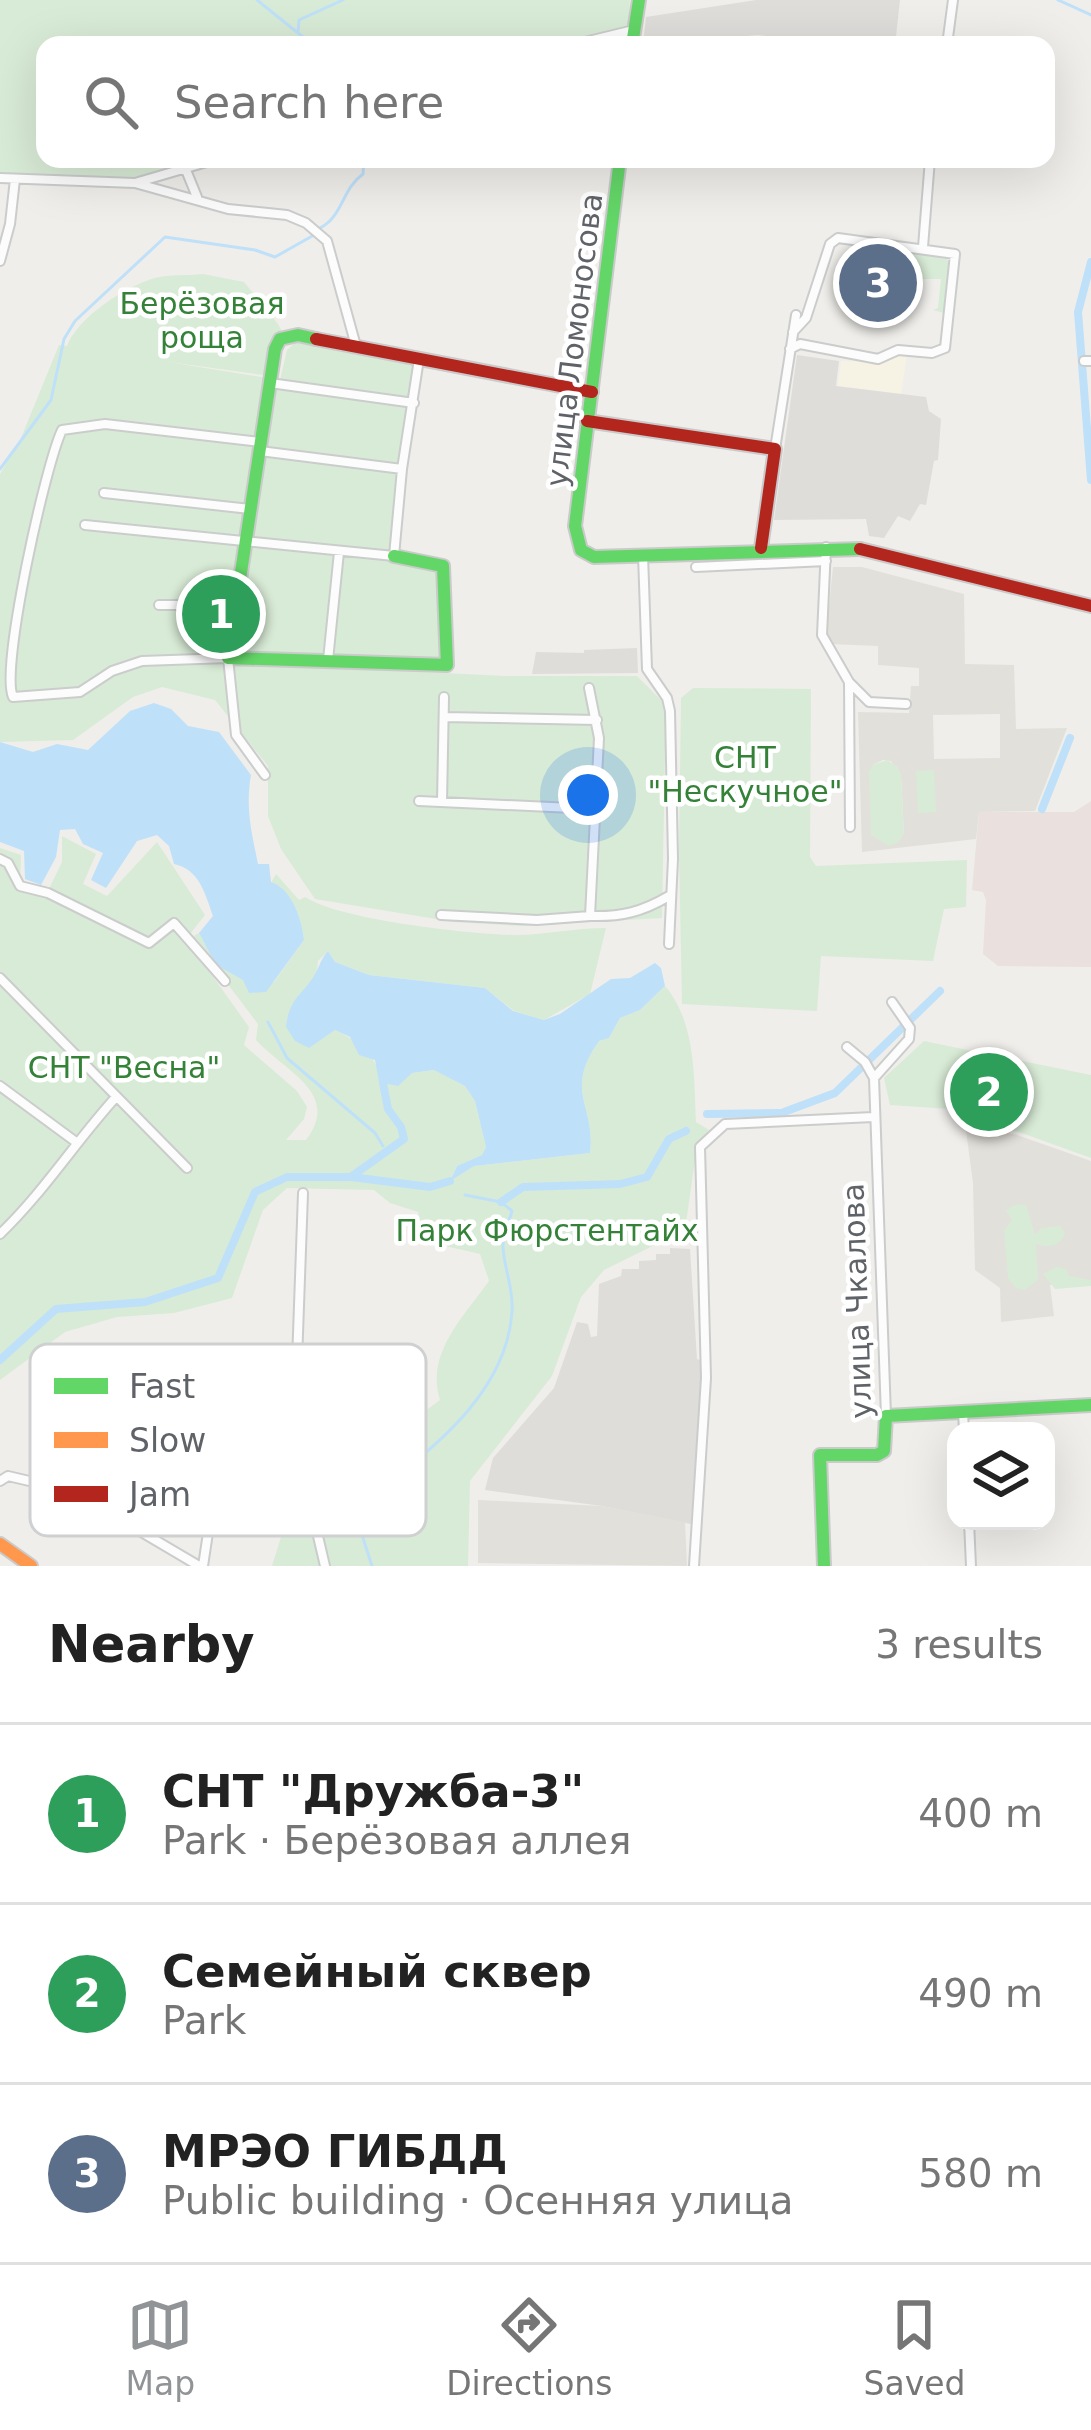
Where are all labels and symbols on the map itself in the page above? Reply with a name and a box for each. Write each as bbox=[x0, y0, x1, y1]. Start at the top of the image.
street label: улица Ломоносова bbox=[539, 191, 609, 489]
pin: 3 bbox=[839, 238, 917, 328]
park label: Берёзовая роща bbox=[120, 286, 284, 355]
pin: 1 bbox=[182, 569, 260, 659]
park label: СНТ "Нескучное" bbox=[647, 740, 843, 809]
your location bbox=[558, 765, 618, 825]
pin: 2 bbox=[950, 1047, 1028, 1137]
park label: СНТ "Весна" bbox=[28, 1050, 220, 1085]
street label: улица Чкалова bbox=[835, 1183, 879, 1419]
park label: Парк Фюрстентайх bbox=[396, 1213, 698, 1248]
legend bbox=[30, 1344, 426, 1536]
text: Fast bbox=[129, 1367, 195, 1406]
text: Slow bbox=[129, 1421, 206, 1460]
text: Jam bbox=[127, 1475, 191, 1514]

